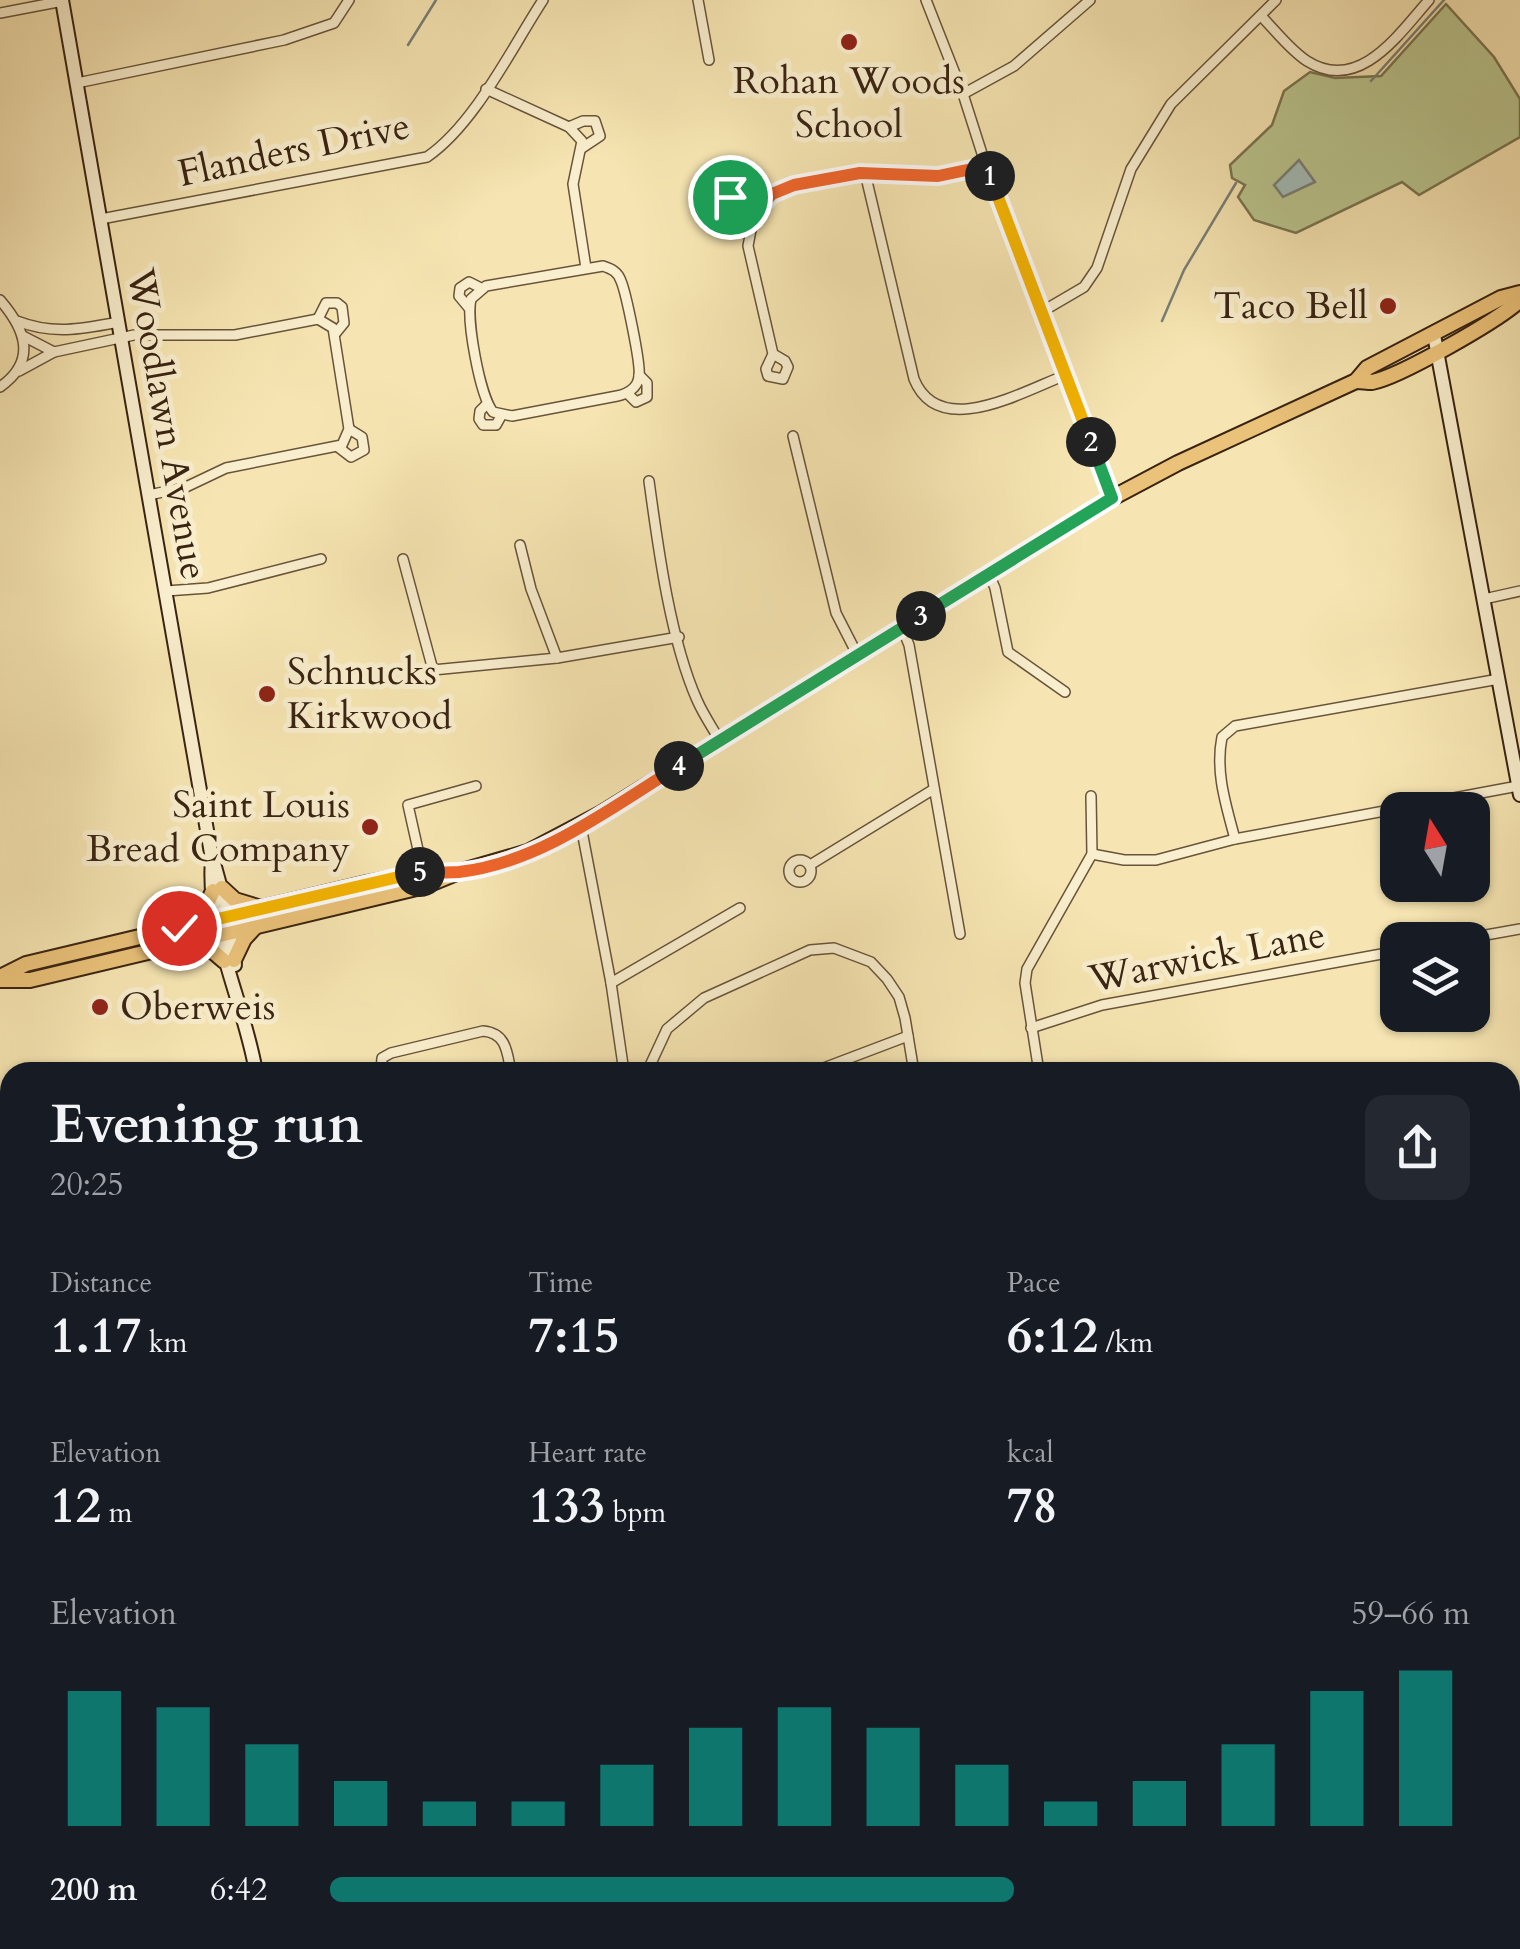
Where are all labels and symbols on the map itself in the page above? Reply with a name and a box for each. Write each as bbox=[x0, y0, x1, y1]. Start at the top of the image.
marker: Rohan Woods School bbox=[838, 31, 860, 53]
place label: Rohan Woods School bbox=[733, 55, 965, 151]
street label: Flanders Drive bbox=[173, 100, 415, 200]
pin: 1 bbox=[965, 151, 1015, 201]
pin bbox=[688, 155, 773, 240]
street label: Woodlawn Avenue bbox=[114, 263, 220, 584]
place label: Taco Bell bbox=[1213, 280, 1368, 332]
marker: Taco Bell bbox=[1377, 295, 1399, 317]
pin: 2 bbox=[1066, 417, 1116, 467]
pin: 3 bbox=[896, 591, 946, 641]
place label: Schnucks Kirkwood bbox=[287, 646, 452, 742]
marker: Schnucks Kirkwood bbox=[256, 683, 278, 705]
pin: 4 bbox=[654, 741, 704, 791]
place label: Saint Louis Bread Company bbox=[86, 779, 350, 875]
north arrow bbox=[1380, 792, 1490, 902]
marker: Saint Louis Bread Company bbox=[359, 816, 381, 838]
pin: 5 bbox=[395, 847, 445, 897]
pin bbox=[137, 886, 222, 971]
street label: Warwick Lane bbox=[1083, 909, 1330, 1006]
place label: Oberweis bbox=[120, 981, 275, 1033]
marker: Oberweis bbox=[89, 996, 111, 1018]

